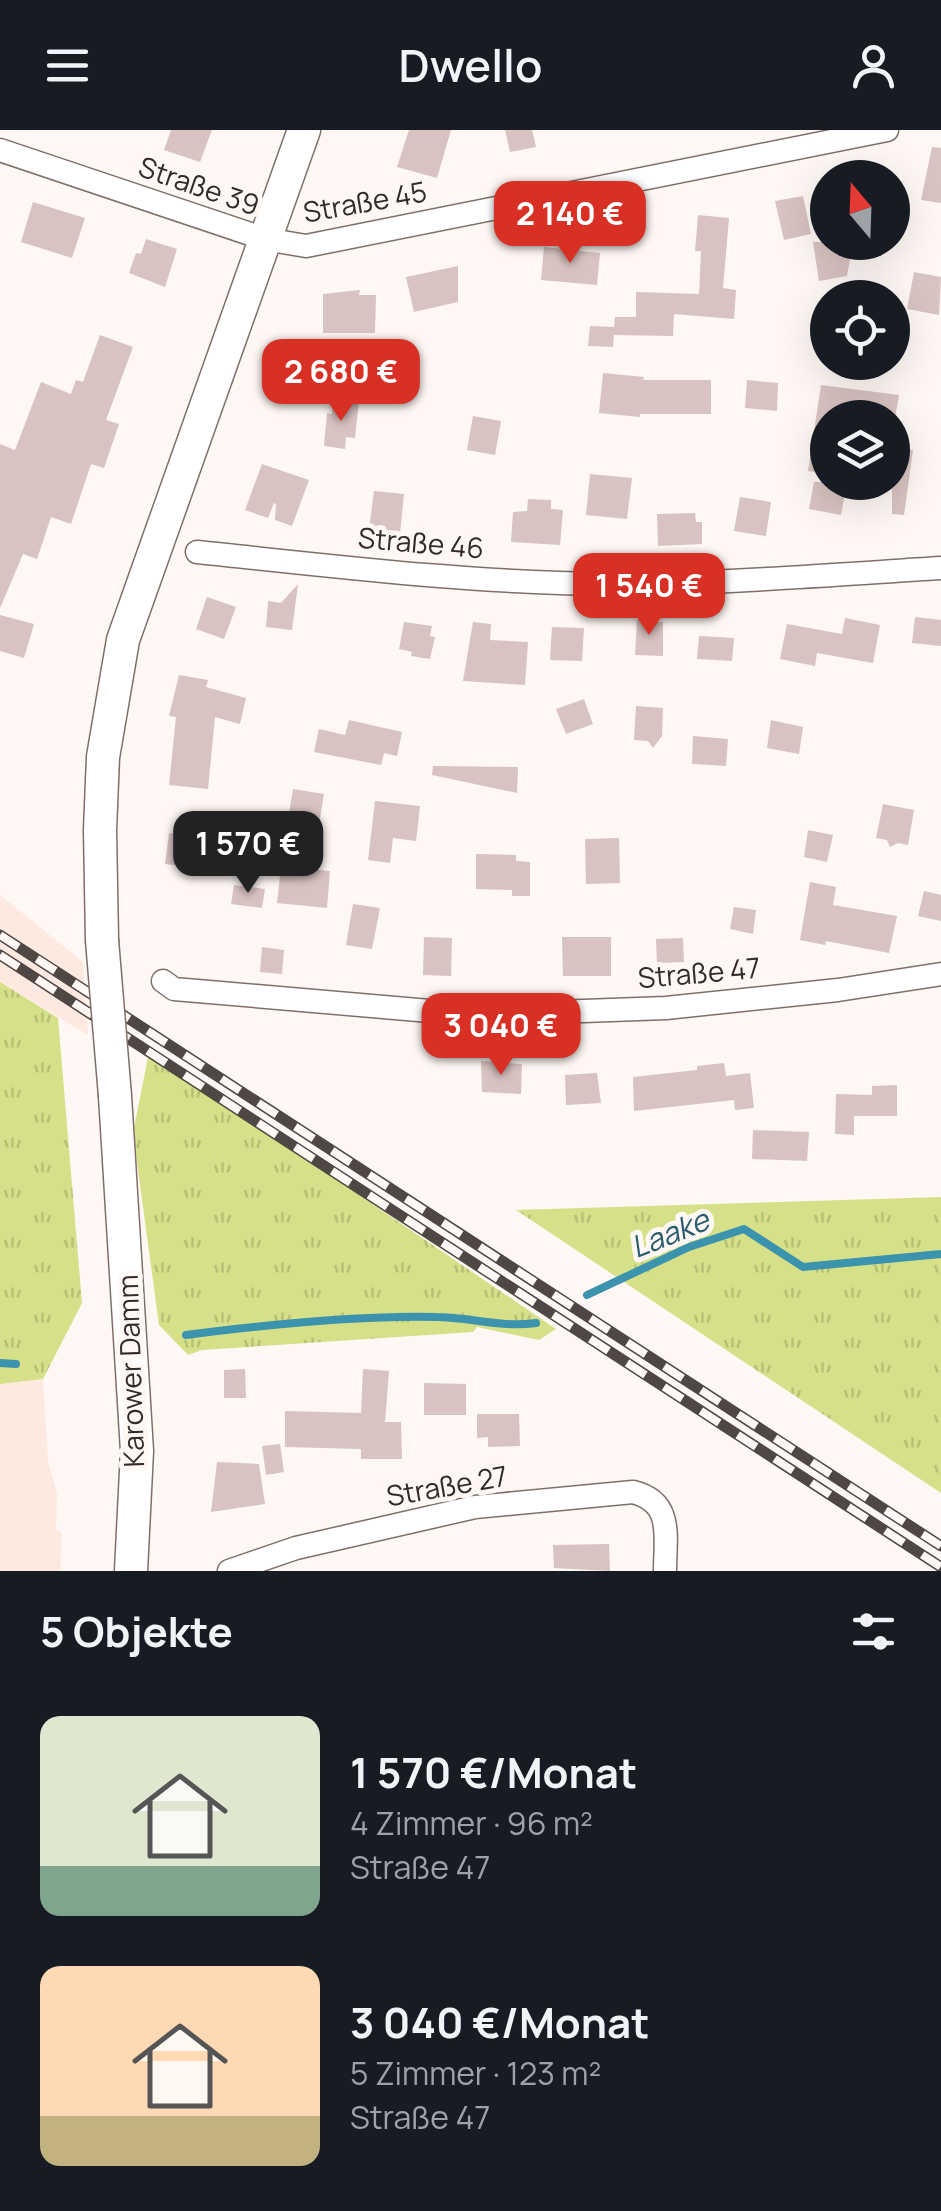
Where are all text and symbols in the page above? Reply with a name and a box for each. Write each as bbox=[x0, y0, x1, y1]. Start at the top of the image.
text: Dwello bbox=[399, 34, 542, 96]
icon: menu bbox=[40, 38, 95, 93]
icon: person bbox=[846, 38, 901, 93]
street label: Straße 39 bbox=[134, 147, 265, 223]
north arrow bbox=[810, 160, 910, 260]
map controls bbox=[810, 160, 910, 500]
street label: Straße 45 bbox=[300, 171, 430, 231]
pin: 2 140 € bbox=[478, 181, 662, 266]
text: 2 140 € bbox=[516, 191, 624, 235]
button: locate bbox=[810, 280, 910, 380]
pin: 2 680 € bbox=[249, 339, 433, 424]
text: 2 680 € bbox=[284, 349, 398, 393]
button: layers bbox=[810, 400, 910, 500]
street label: Straße 46 bbox=[357, 518, 486, 566]
pin: 1 540 € bbox=[557, 553, 741, 638]
text: 1 540 € bbox=[595, 563, 703, 607]
pin: 1 570 € bbox=[156, 811, 340, 896]
text: 1 570 € bbox=[195, 821, 301, 865]
street label: Straße 47 bbox=[636, 948, 762, 996]
pin: 3 040 € bbox=[409, 993, 593, 1078]
text: 3 040 € bbox=[444, 1003, 558, 1047]
water label: Laake bbox=[624, 1198, 716, 1267]
street label: Karower Damm bbox=[108, 1274, 152, 1468]
street label: Straße 27 bbox=[383, 1456, 510, 1514]
text: 5 Objekte bbox=[40, 1602, 233, 1660]
icon: filters bbox=[846, 1604, 901, 1659]
text: 1 570 €/Monat bbox=[350, 1743, 637, 1801]
icon: home bbox=[120, 1756, 240, 1876]
text: 4 Zimmer · 96 m² bbox=[350, 1801, 593, 1845]
text: Straße 47 bbox=[350, 1845, 490, 1889]
text: 3 040 €/Monat bbox=[350, 1993, 649, 2051]
icon: home bbox=[120, 2006, 240, 2126]
text: 5 Zimmer · 123 m² bbox=[350, 2051, 601, 2095]
text: Straße 47 bbox=[350, 2095, 490, 2139]

